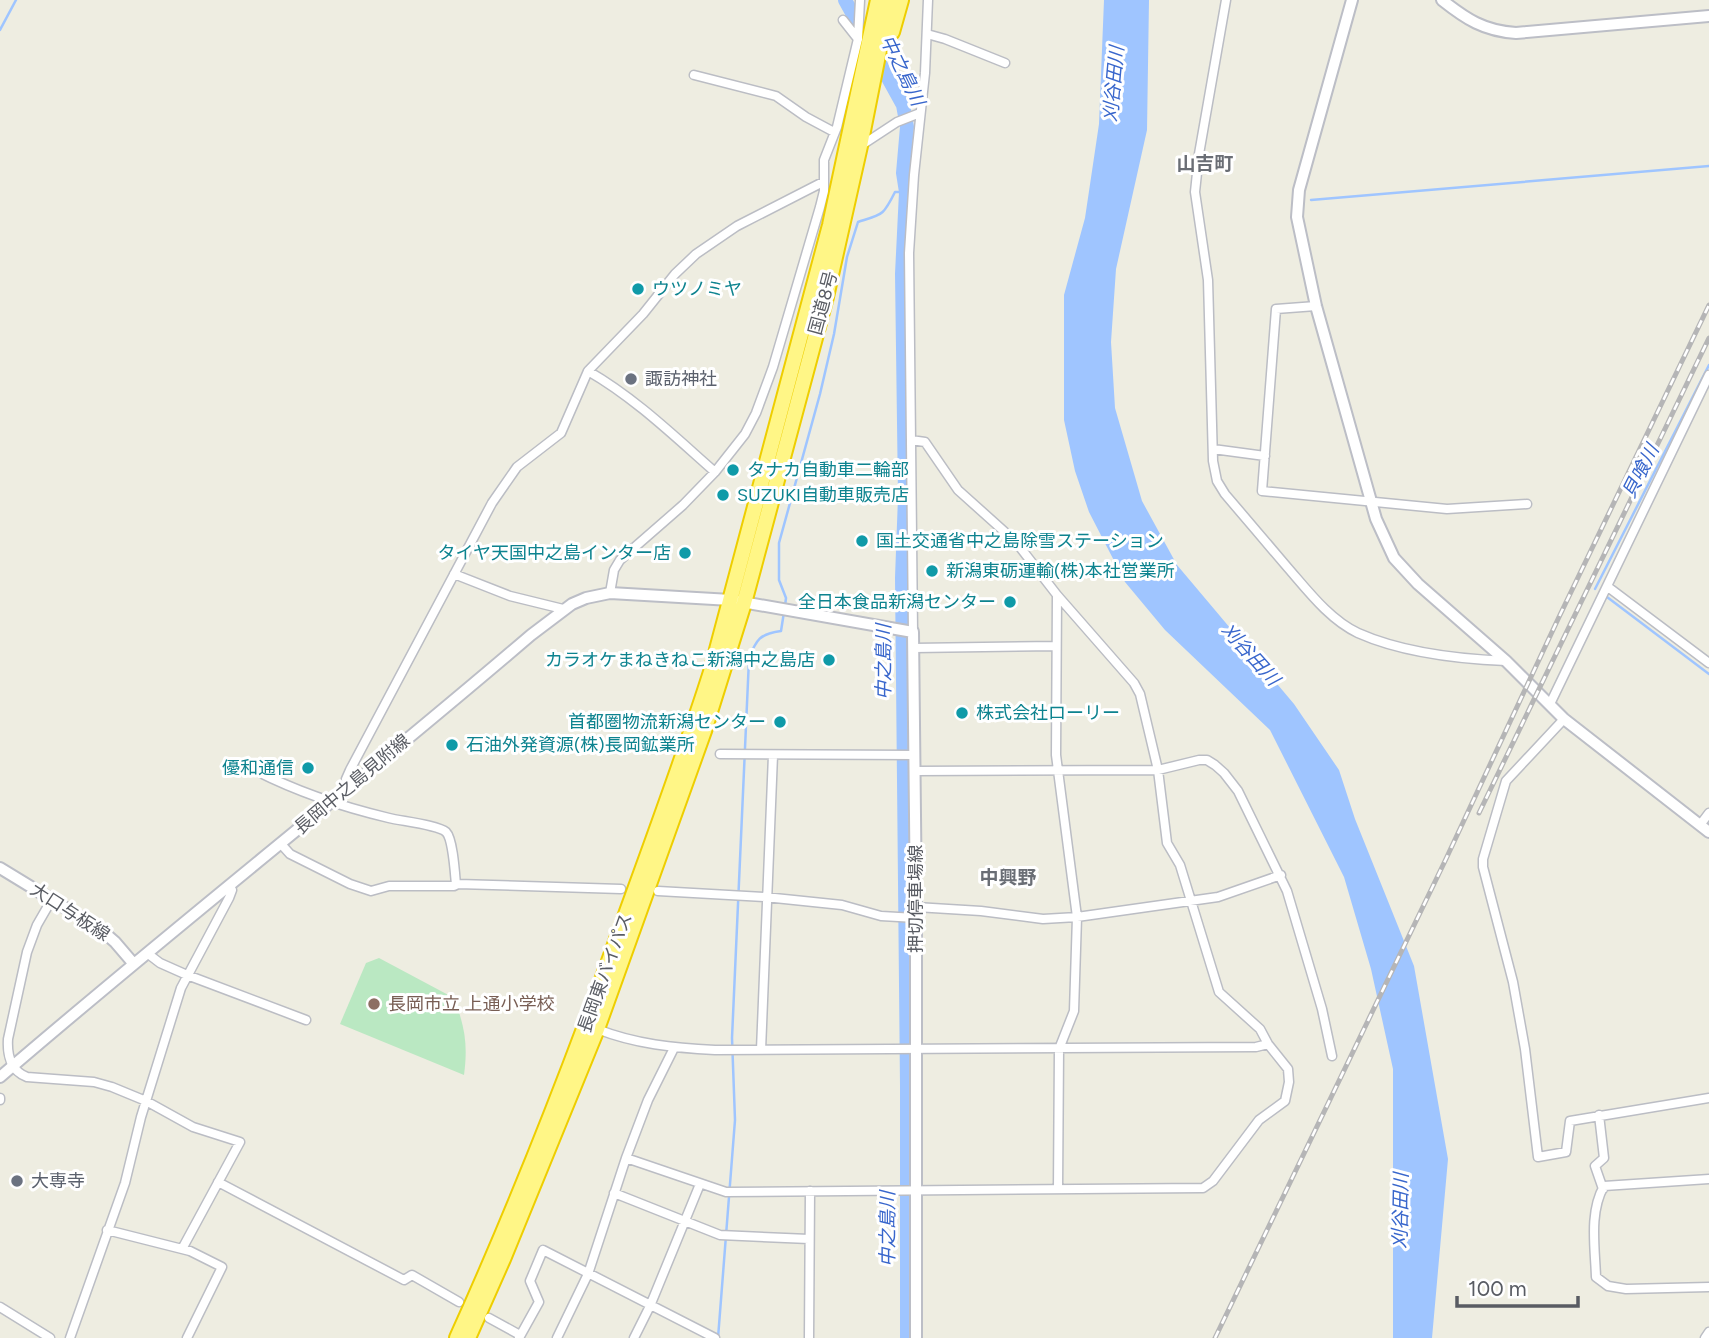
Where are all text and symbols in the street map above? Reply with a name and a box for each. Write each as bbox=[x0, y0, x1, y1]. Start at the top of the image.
water label: 中之島川 bbox=[876, 31, 930, 111]
water label: 刈谷田川 bbox=[1099, 43, 1128, 123]
district label: 山吉町 bbox=[1176, 152, 1234, 175]
street label: 国道8号 bbox=[804, 269, 842, 337]
place label: ウツノミヤ bbox=[652, 278, 742, 300]
marker: ウツノミヤ bbox=[630, 281, 646, 297]
place label: 諏訪神社 bbox=[645, 368, 717, 390]
marker: 諏訪神社 bbox=[623, 371, 639, 387]
water label: 貝喰川 bbox=[1617, 439, 1665, 502]
place label: タナカ自動車二輪部 bbox=[747, 459, 909, 481]
marker: タナカ自動車二輪部 bbox=[725, 462, 741, 478]
place label: SUZUKI自動車販売店 bbox=[737, 484, 909, 506]
marker: SUZUKI自動車販売店 bbox=[715, 487, 731, 503]
place label: 国土交通省中之島除雪ステーション bbox=[876, 530, 1164, 552]
marker: 国土交通省中之島除雪ステーション bbox=[854, 533, 870, 549]
place label: タイヤ天国中之島インター店 bbox=[438, 542, 671, 564]
marker: タイヤ天国中之島インター店 bbox=[677, 545, 693, 561]
place label: 新潟東砺運輸(株)本社営業所 bbox=[946, 560, 1175, 582]
marker: 新潟東砺運輸(株)本社営業所 bbox=[924, 563, 940, 579]
place label: 全日本食品新潟センター bbox=[798, 591, 996, 613]
marker: 全日本食品新潟センター bbox=[1002, 594, 1018, 610]
water label: 刈谷田川 bbox=[1217, 618, 1286, 692]
water label: 中之島川 bbox=[872, 622, 895, 700]
place label: カラオケまねきねこ新潟中之島店 bbox=[545, 649, 815, 671]
marker: カラオケまねきねこ新潟中之島店 bbox=[821, 652, 837, 668]
place label: 株式会社ローリー bbox=[976, 702, 1120, 724]
marker: 株式会社ローリー bbox=[954, 705, 970, 721]
place label: 首都圏物流新潟センター bbox=[568, 711, 766, 733]
marker: 首都圏物流新潟センター bbox=[772, 714, 788, 730]
street label: 長岡中之島見附線 bbox=[290, 729, 414, 839]
place label: 石油外発資源(株)長岡鉱業所 bbox=[466, 734, 695, 756]
marker: 石油外発資源(株)長岡鉱業所 bbox=[444, 737, 460, 753]
place label: 優和通信 bbox=[222, 757, 294, 779]
marker: 優和通信 bbox=[300, 760, 316, 776]
street label: 押切停車場線 bbox=[905, 845, 927, 953]
district label: 中興野 bbox=[979, 866, 1037, 889]
street label: 大口与板線 bbox=[26, 878, 114, 946]
street label: 長岡東バイパス bbox=[573, 910, 637, 1036]
place label: 長岡市立 上通小学校 bbox=[388, 993, 554, 1015]
marker: 長岡市立 上通小学校 bbox=[366, 996, 382, 1012]
place label: 大専寺 bbox=[31, 1170, 85, 1192]
water label: 刈谷田川 bbox=[1388, 1171, 1413, 1249]
marker: 大専寺 bbox=[9, 1173, 25, 1189]
water label: 中之島川 bbox=[876, 1189, 899, 1267]
scale bar bbox=[1457, 1264, 1578, 1308]
text: 100 m bbox=[1468, 1276, 1527, 1301]

